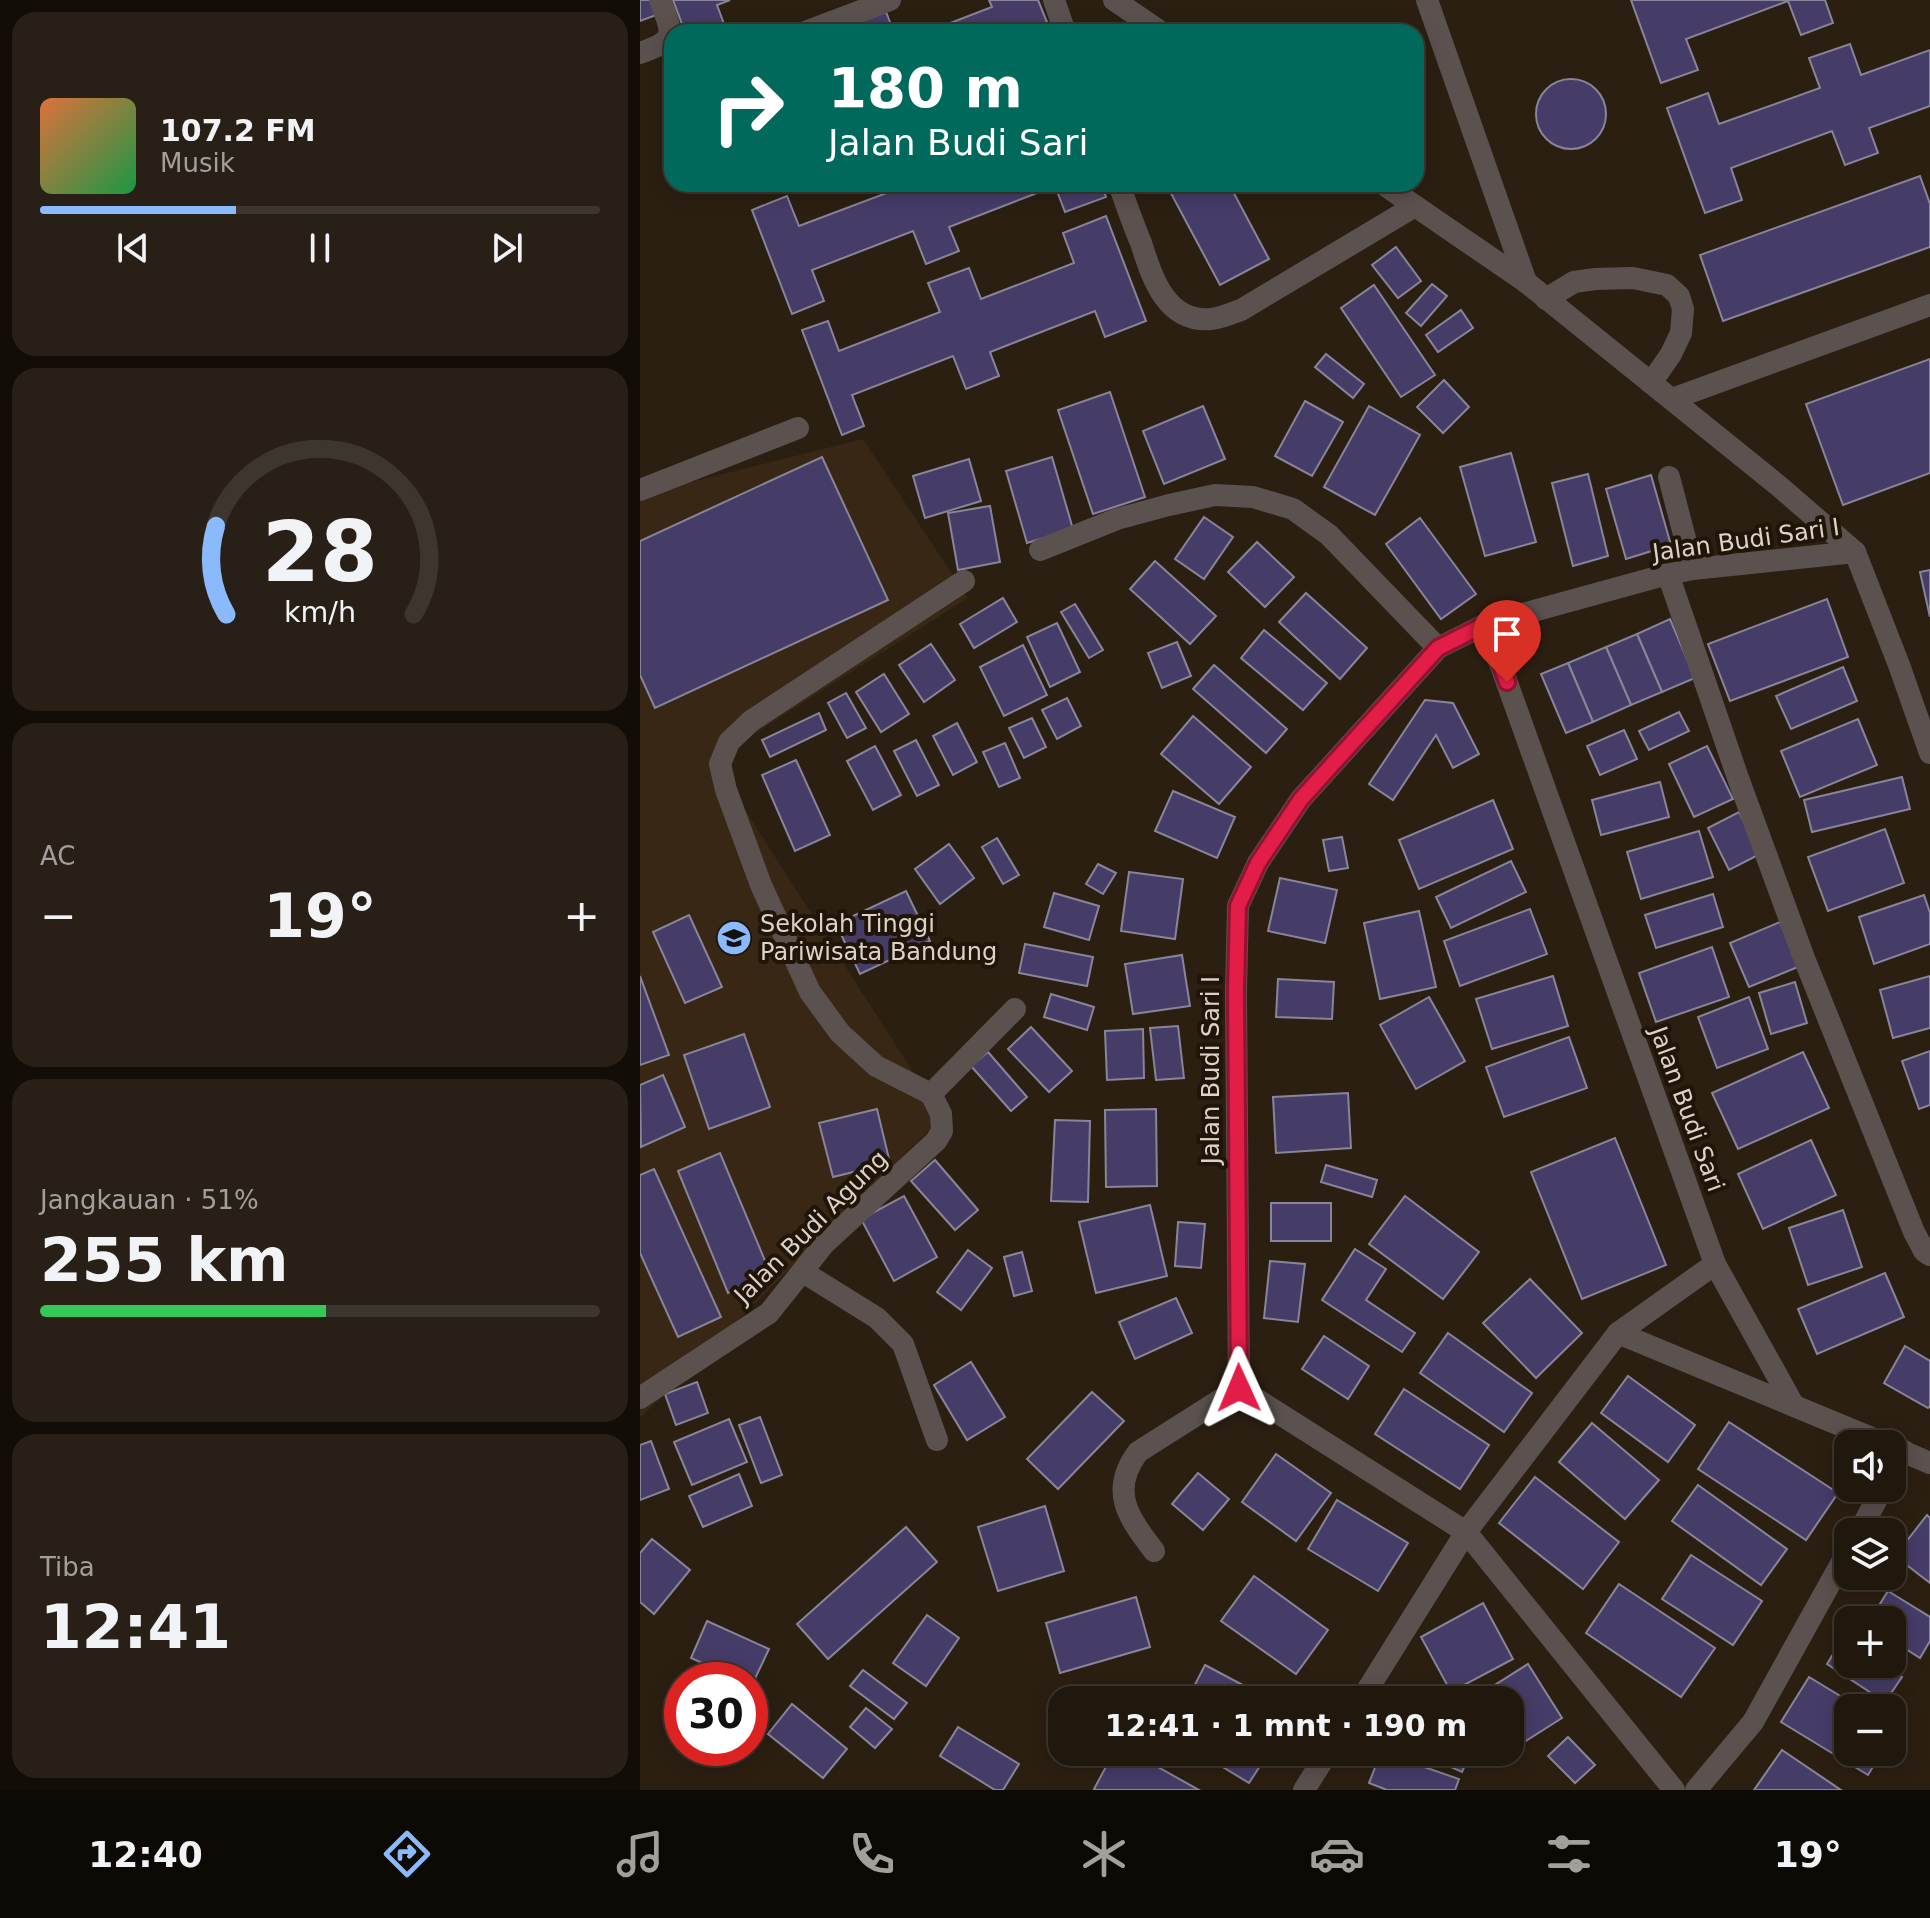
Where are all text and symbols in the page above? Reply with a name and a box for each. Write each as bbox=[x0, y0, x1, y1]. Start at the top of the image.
text: 180 m bbox=[828, 55, 1023, 120]
icon: right bbox=[696, 56, 800, 160]
text: 107.2 FM bbox=[160, 113, 316, 148]
text: Jalan Budi Sari bbox=[828, 122, 1089, 163]
text: Musik bbox=[160, 148, 235, 178]
icon: previous bbox=[111, 226, 155, 270]
icon: pause bbox=[298, 226, 342, 270]
icon: next bbox=[485, 226, 529, 270]
text: 28 bbox=[262, 504, 378, 601]
street label: Jalan Budi Sari I bbox=[1649, 513, 1841, 567]
text: km/h bbox=[284, 596, 356, 630]
pin bbox=[1473, 600, 1541, 682]
icon: arrive bbox=[1485, 612, 1529, 656]
text: AC bbox=[40, 841, 75, 871]
text: 19° bbox=[263, 881, 377, 951]
text: − bbox=[40, 890, 77, 941]
text: + bbox=[563, 890, 600, 941]
place label: Sekolah Tinggi Pariwisata Bandung bbox=[760, 910, 997, 966]
school or university icon: Sekolah Tinggi Pariwisata Bandung bbox=[715, 919, 753, 957]
street label: Jalan Budi Sari I bbox=[1197, 976, 1225, 1166]
street label: Jalan Budi Sari bbox=[1643, 1021, 1730, 1195]
street label: Jalan Budi Agung bbox=[727, 1145, 893, 1311]
text: Jangkauan · 51% bbox=[40, 1185, 259, 1215]
text: 255 km bbox=[40, 1225, 289, 1295]
position arrow bbox=[1197, 1346, 1281, 1430]
map controls bbox=[1834, 1430, 1906, 1766]
button: sound bbox=[1834, 1430, 1906, 1502]
button: layers bbox=[1834, 1518, 1906, 1590]
text: Tiba bbox=[40, 1552, 95, 1582]
text: 12:41 bbox=[40, 1592, 231, 1662]
button: + bbox=[1834, 1606, 1906, 1678]
speed limit sign: 30 bbox=[664, 1662, 768, 1766]
button: − bbox=[1834, 1694, 1906, 1766]
text: 12:41 · 1 mnt · 190 m bbox=[1105, 1708, 1467, 1743]
icon: directions bbox=[379, 1826, 435, 1882]
icon: music bbox=[612, 1826, 668, 1882]
icon: phone bbox=[844, 1826, 900, 1882]
icon: climate bbox=[1076, 1826, 1132, 1882]
icon: car bbox=[1309, 1826, 1365, 1882]
icon: filters bbox=[1541, 1826, 1597, 1882]
text: 12:40 bbox=[88, 1834, 203, 1875]
text: 19° bbox=[1774, 1834, 1842, 1875]

